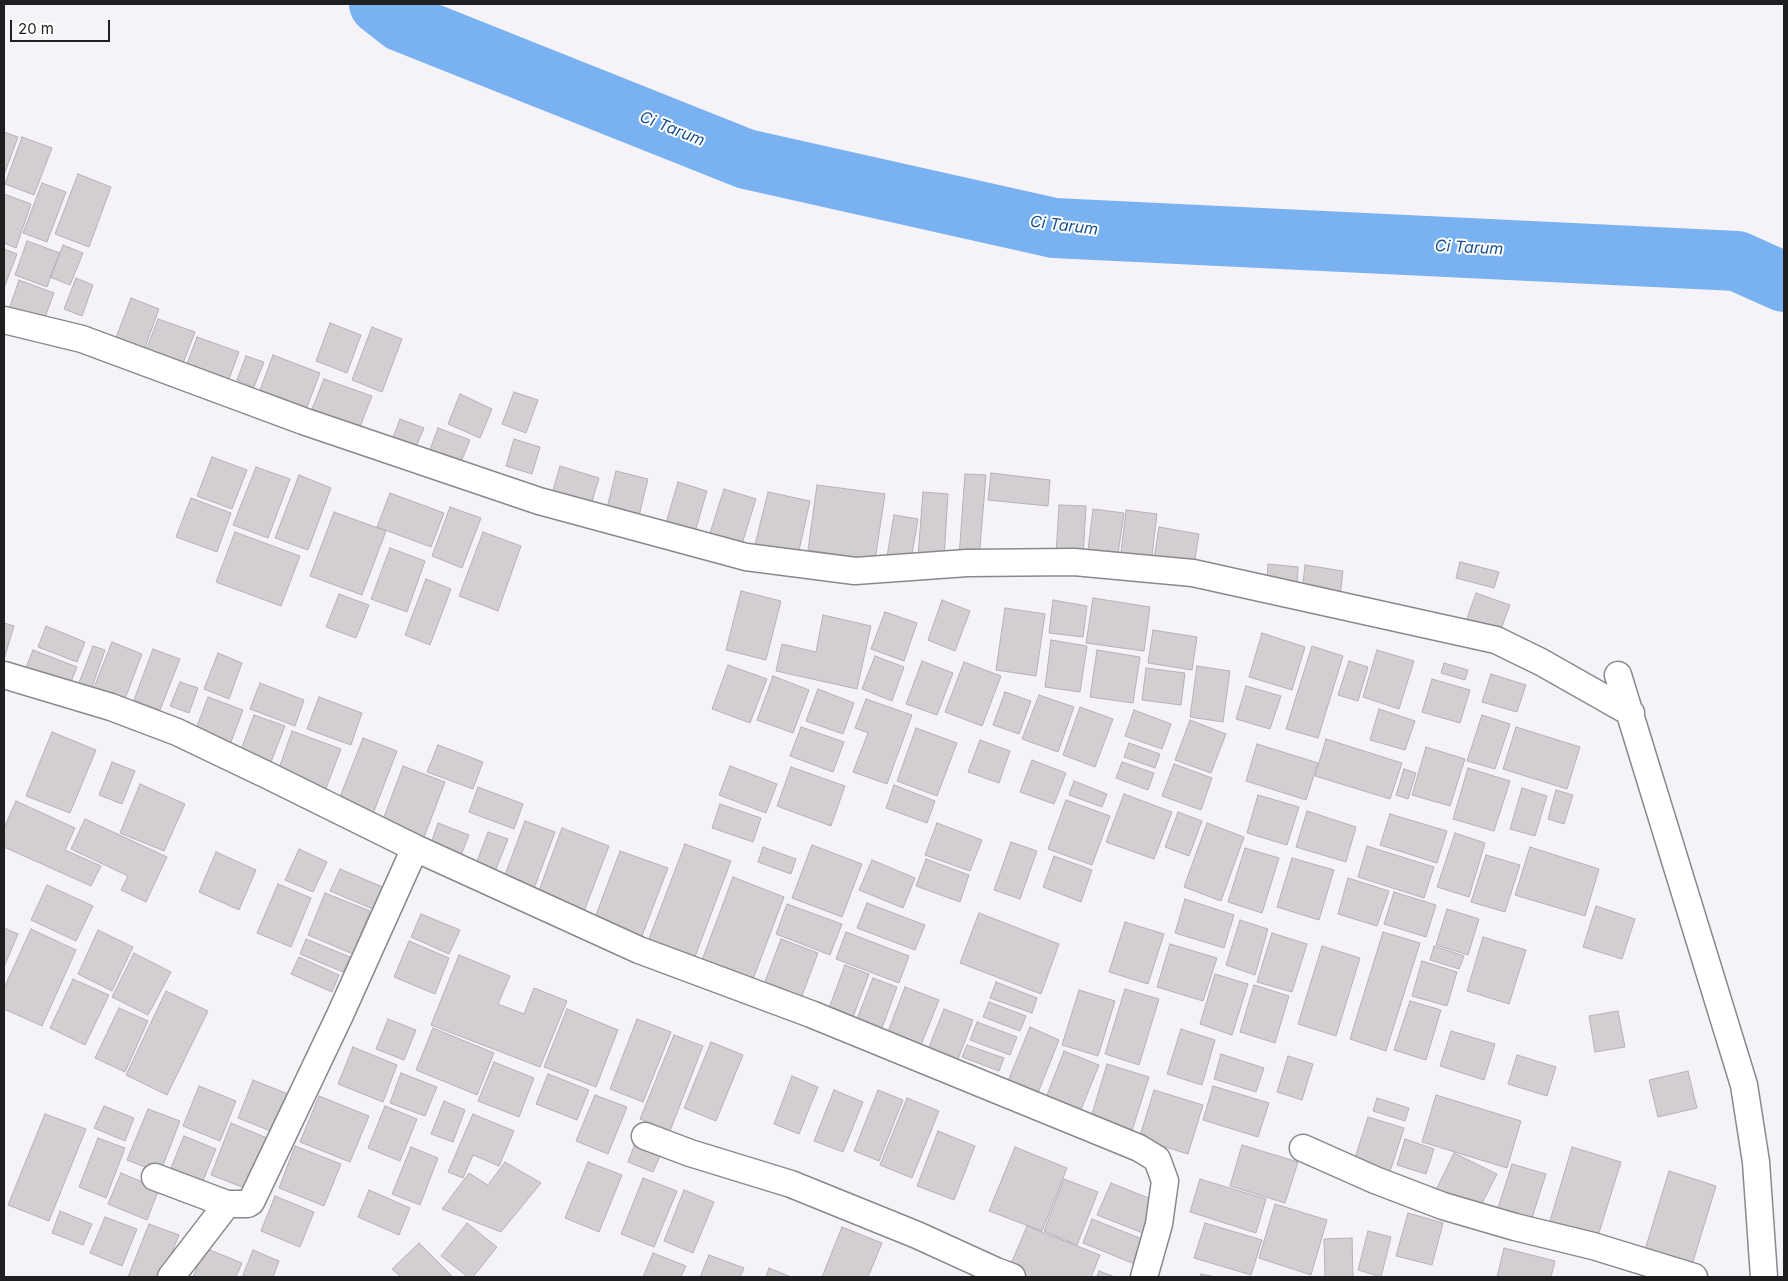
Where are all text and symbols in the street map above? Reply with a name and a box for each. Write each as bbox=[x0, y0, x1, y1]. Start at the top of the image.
scale bar bbox=[12, 10, 112, 42]
text: 20 m bbox=[18, 19, 54, 38]
water label: Ci Tarum bbox=[637, 107, 707, 151]
water label: Ci Tarum bbox=[1029, 212, 1099, 240]
water label: Ci Tarum bbox=[1434, 237, 1504, 259]

